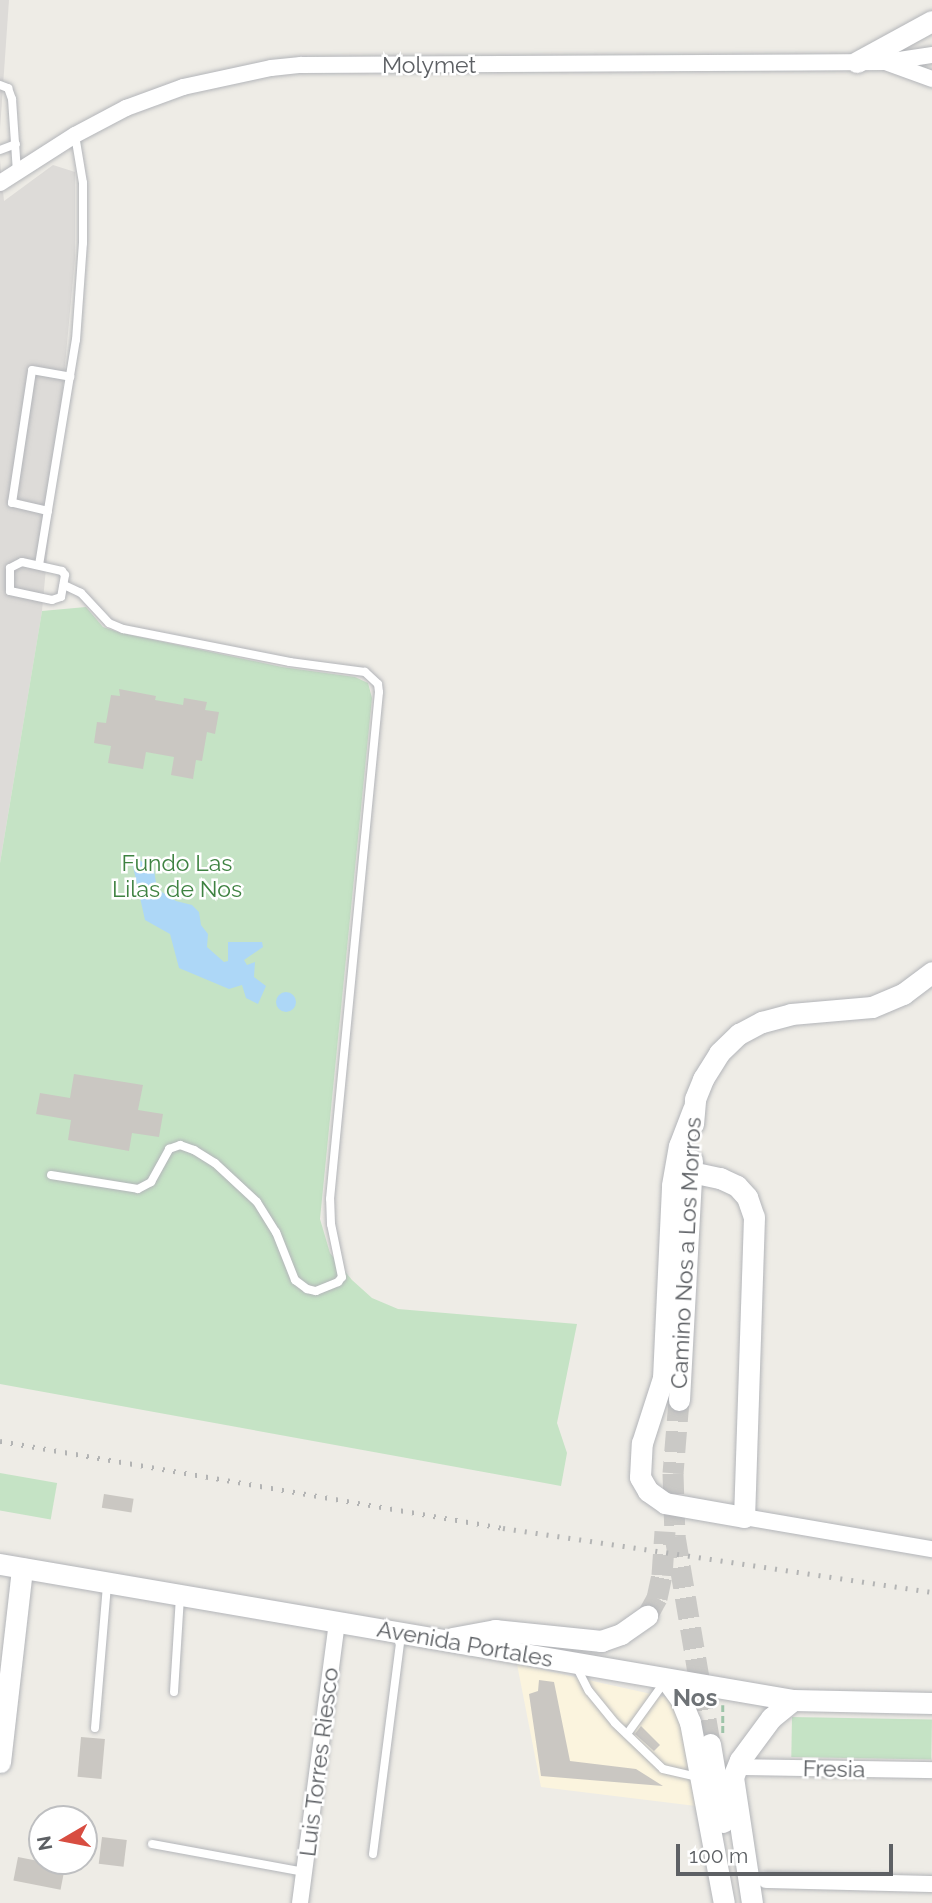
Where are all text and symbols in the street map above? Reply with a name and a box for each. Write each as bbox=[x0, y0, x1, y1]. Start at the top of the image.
street label: Molymet bbox=[382, 51, 476, 79]
park label: Fundo Las Lilas de Nos bbox=[112, 849, 242, 903]
street label: Camino Nos a Los Morros bbox=[665, 1116, 707, 1390]
street label: Avenida Portales bbox=[375, 1615, 555, 1673]
street label: Luis Torres Riesco bbox=[294, 1665, 344, 1859]
district label: Nos bbox=[673, 1684, 717, 1712]
street label: Fresia bbox=[803, 1755, 865, 1783]
north arrow bbox=[28, 1805, 98, 1875]
scale bar bbox=[680, 1829, 897, 1873]
text: N bbox=[32, 1834, 56, 1852]
text: 100 m bbox=[689, 1843, 748, 1868]

